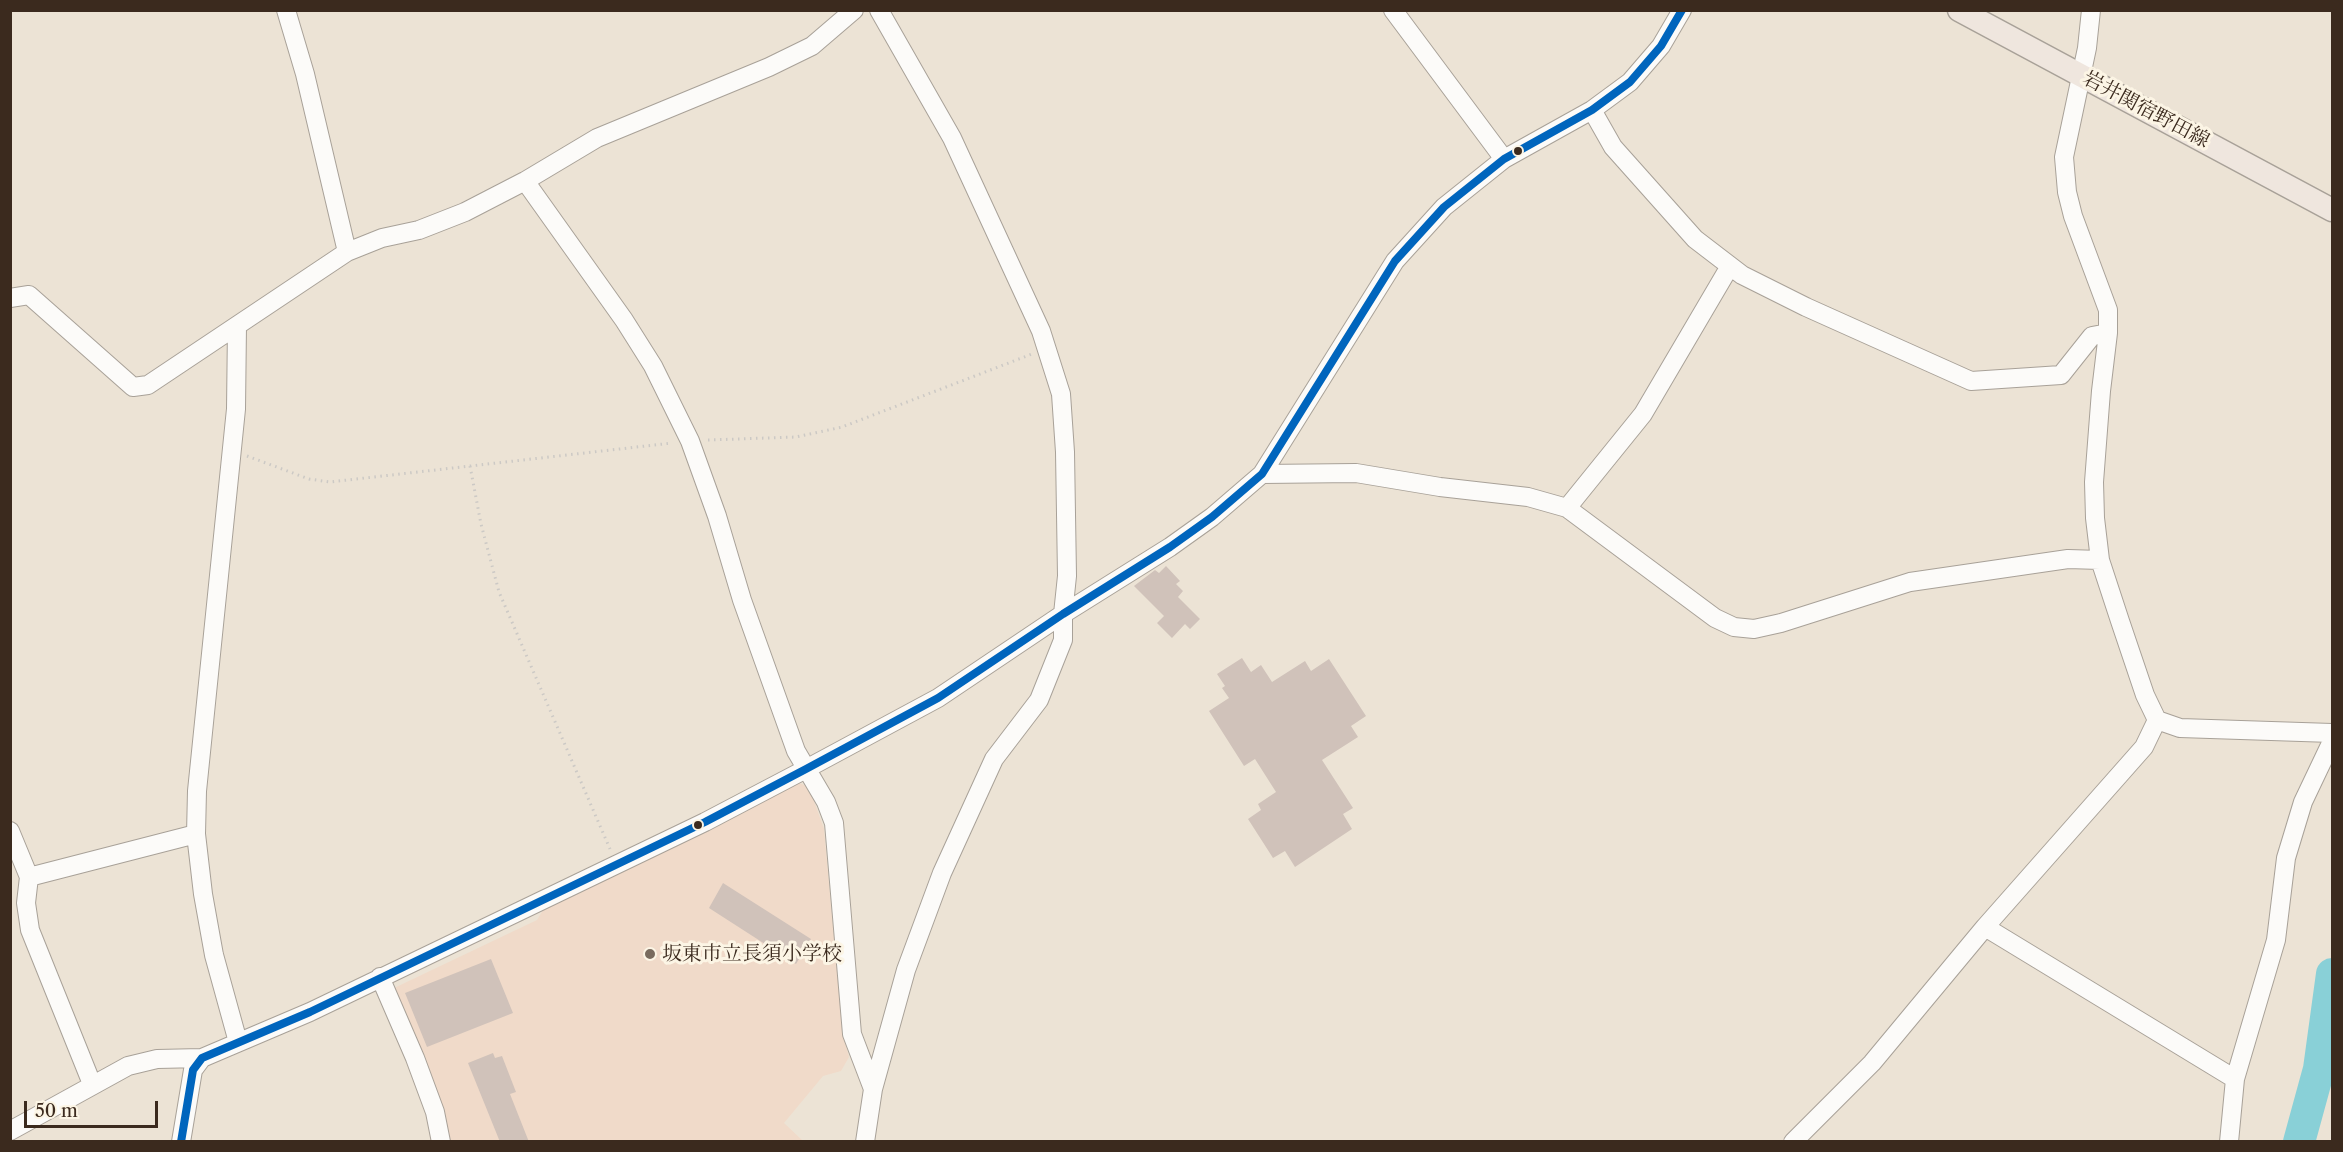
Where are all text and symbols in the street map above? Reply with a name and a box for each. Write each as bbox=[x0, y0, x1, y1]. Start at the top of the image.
street label: 岩井関宿野田線 bbox=[2079, 67, 2213, 153]
unlabelled marker bbox=[1512, 145, 1524, 157]
unlabelled marker bbox=[692, 819, 704, 831]
place label: 坂東市立長須小学校 bbox=[662, 942, 842, 966]
marker: 坂東市立長須小学校 bbox=[643, 947, 657, 961]
scale bar bbox=[27, 1089, 160, 1127]
text: 50 m bbox=[35, 1100, 78, 1122]

